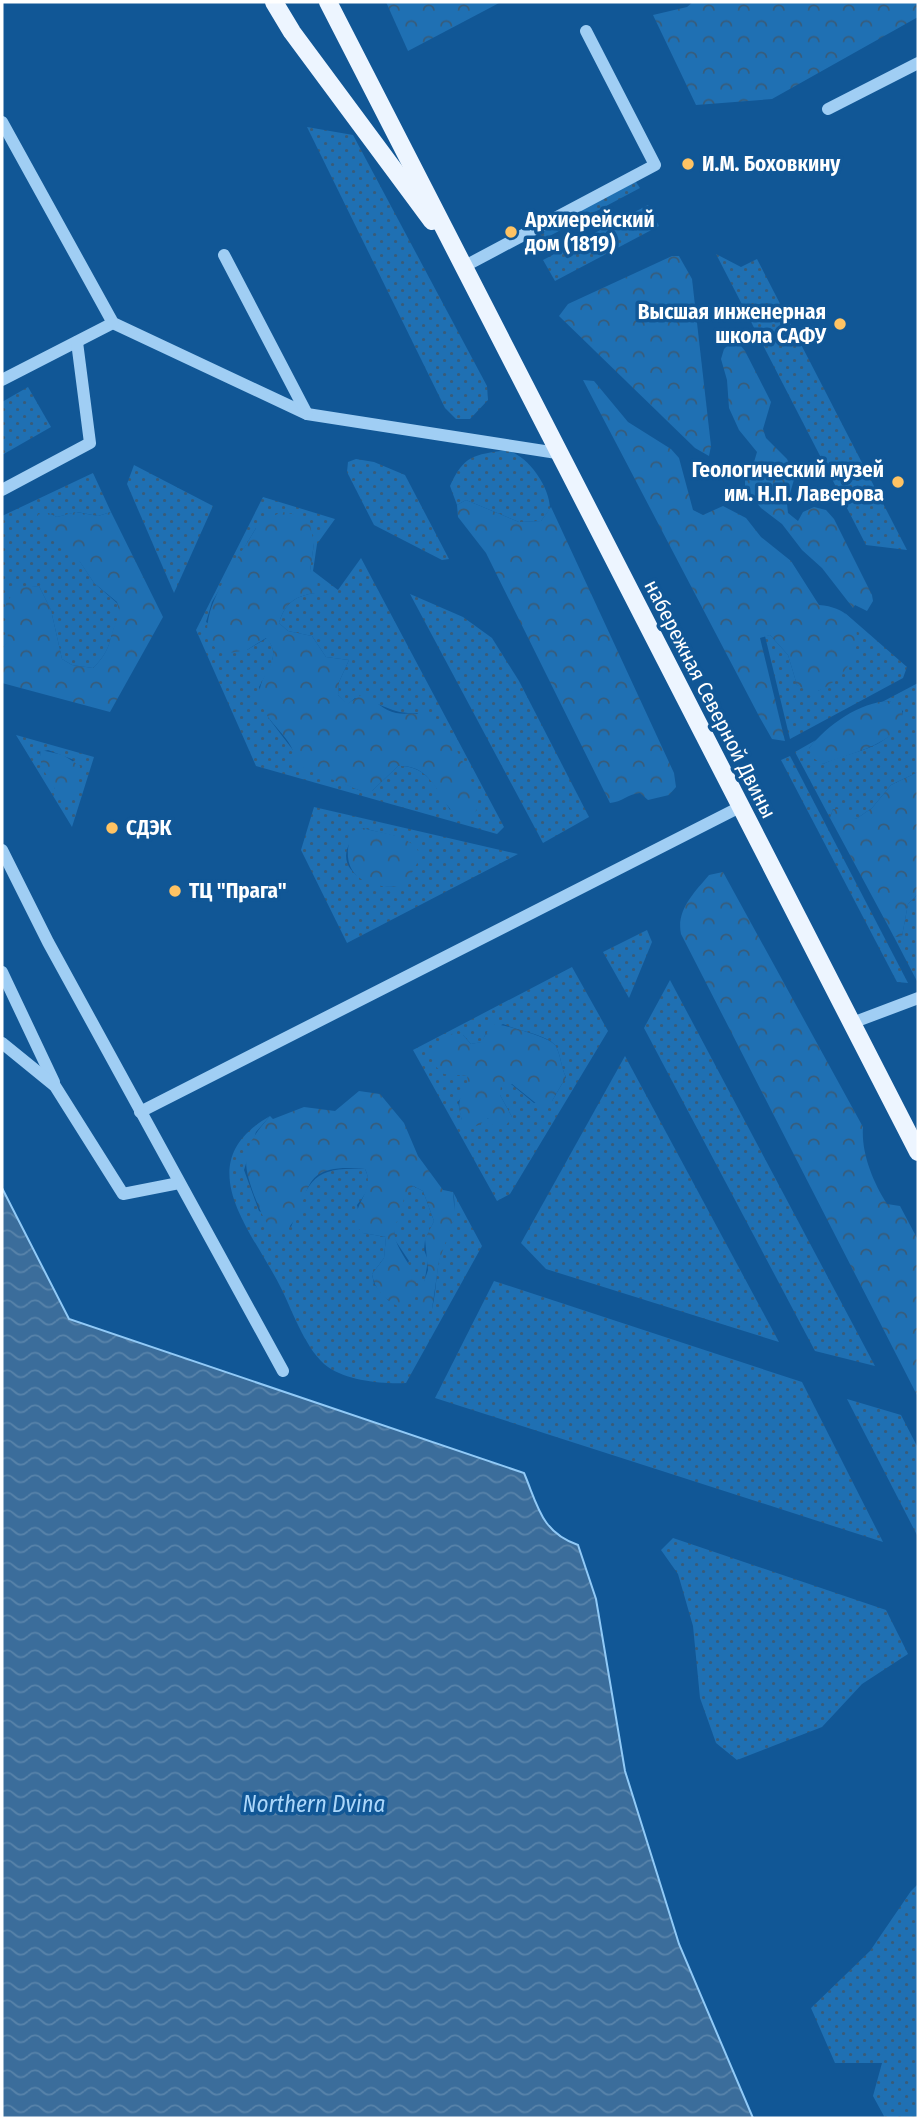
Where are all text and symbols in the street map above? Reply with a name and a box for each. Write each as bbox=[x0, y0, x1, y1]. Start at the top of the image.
place label: И.М. Боховкину bbox=[702, 151, 841, 177]
marker: И.М. Боховкину bbox=[680, 156, 696, 172]
place label: Архиерейский дом (1819) bbox=[524, 207, 655, 257]
marker: Архиерейский дом (1819) bbox=[503, 224, 519, 240]
place label: Высшая инженерная школа САФУ bbox=[638, 299, 827, 349]
marker: Высшая инженерная школа САФУ bbox=[832, 316, 848, 332]
place label: Геологический музей им. Н.П. Лаверова bbox=[692, 457, 884, 507]
marker: Геологический музей им. Н.П. Лаверова bbox=[890, 474, 906, 490]
street label: набережная Северной Двины bbox=[638, 575, 782, 823]
place label: СДЭК bbox=[126, 815, 173, 841]
marker: СДЭК bbox=[104, 820, 120, 836]
place label: ТЦ "Прага" bbox=[189, 878, 287, 904]
marker: ТЦ "Прага" bbox=[167, 883, 183, 899]
water label: Northern Dvina bbox=[242, 1790, 386, 1818]

